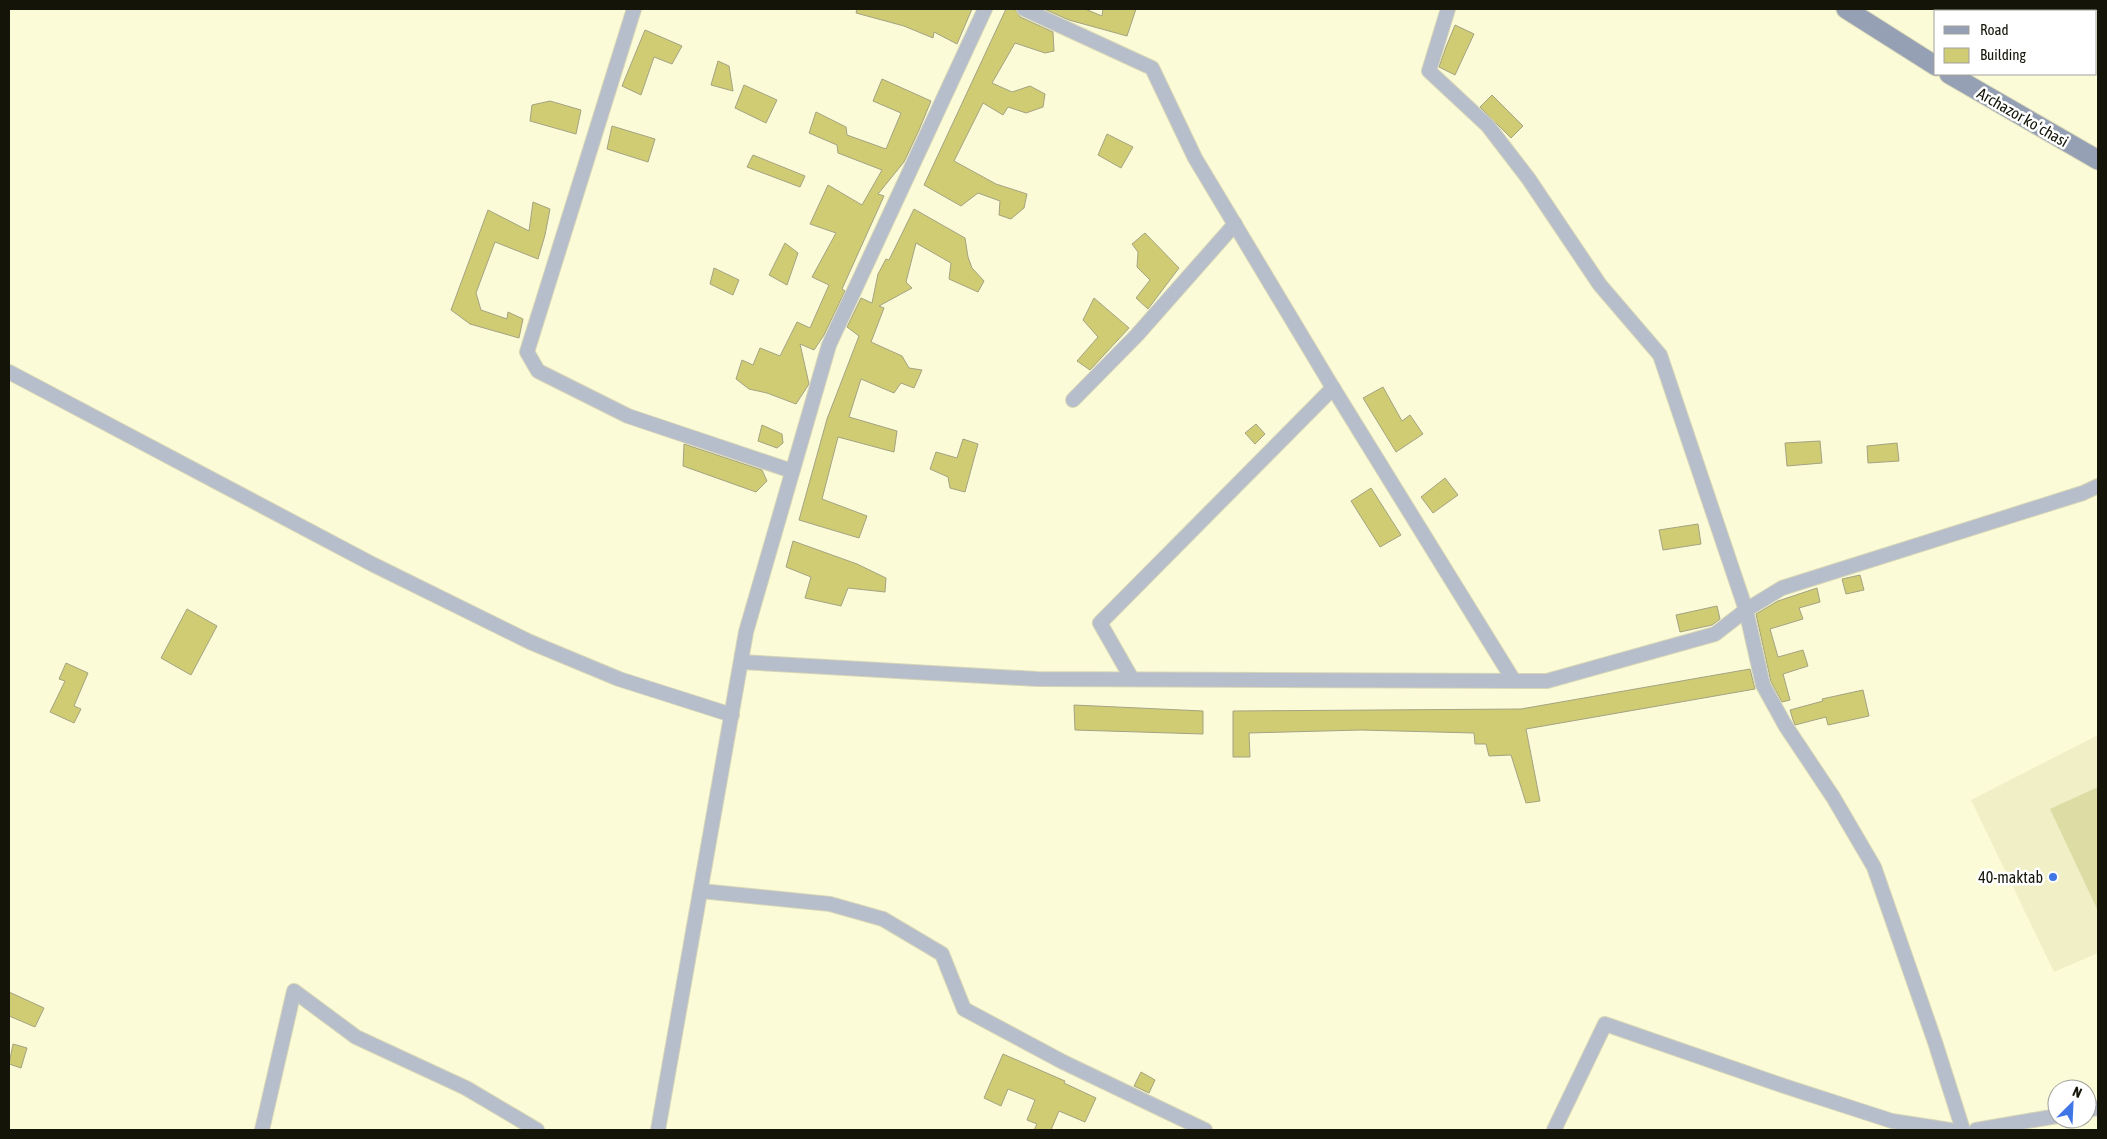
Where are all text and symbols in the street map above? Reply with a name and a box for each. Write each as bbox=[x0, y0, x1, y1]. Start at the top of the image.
legend bbox=[1934, 10, 2097, 75]
text: Road bbox=[1980, 21, 2009, 38]
text: Building bbox=[1980, 46, 2026, 63]
street label: Archazor koʻchasi bbox=[1974, 84, 2072, 150]
place label: 40-maktab bbox=[1978, 868, 2043, 886]
marker: 40-maktab bbox=[2047, 871, 2059, 883]
north arrow bbox=[2047, 1079, 2097, 1129]
text: N bbox=[2070, 1083, 2084, 1101]

